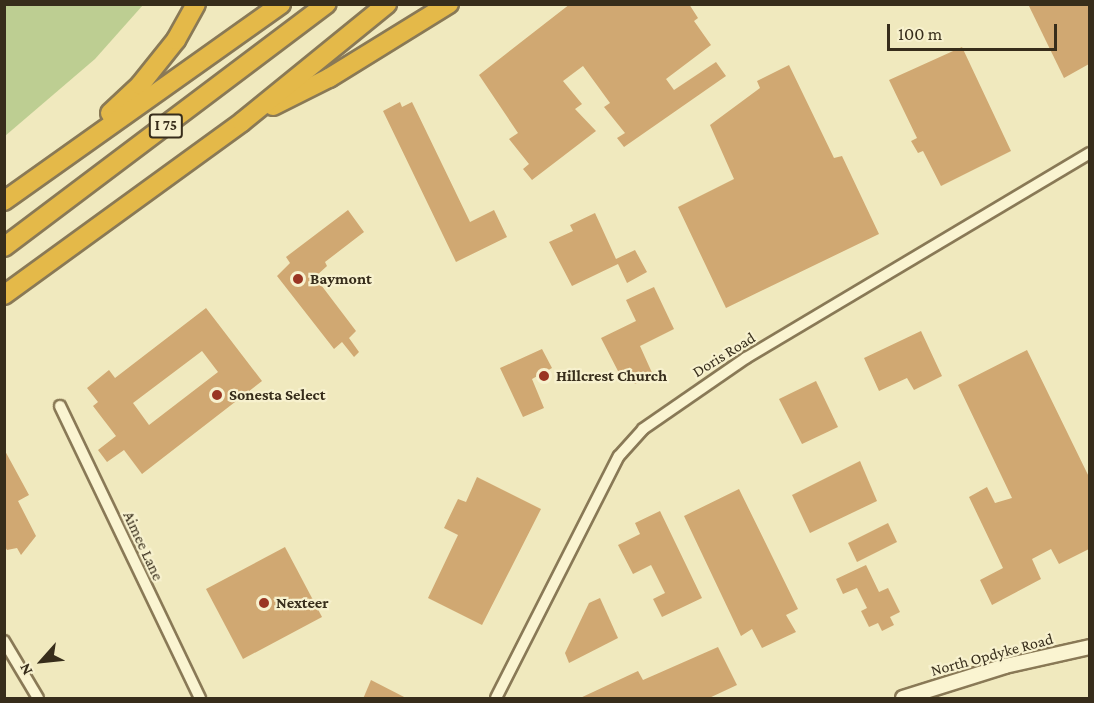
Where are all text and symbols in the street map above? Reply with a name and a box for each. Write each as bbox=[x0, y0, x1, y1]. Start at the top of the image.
scale bar bbox=[890, 12, 1060, 50]
text: 100 m bbox=[898, 24, 942, 44]
road number: I 75 bbox=[148, 114, 184, 138]
place label: Baymont bbox=[310, 269, 372, 289]
marker: Baymont bbox=[291, 272, 305, 286]
street label: Doris Road bbox=[689, 328, 759, 382]
place label: Hillcrest Church bbox=[556, 366, 667, 386]
marker: Hillcrest Church bbox=[537, 369, 551, 383]
place label: Sonesta Select bbox=[229, 385, 326, 405]
marker: Sonesta Select bbox=[210, 388, 224, 402]
street label: Aimee Lane bbox=[119, 508, 167, 584]
place label: Nexteer bbox=[276, 593, 329, 613]
marker: Nexteer bbox=[257, 596, 271, 610]
street label: North Opdyke Road bbox=[929, 629, 1055, 681]
north arrow bbox=[12, 631, 72, 691]
text: N bbox=[15, 661, 36, 678]

